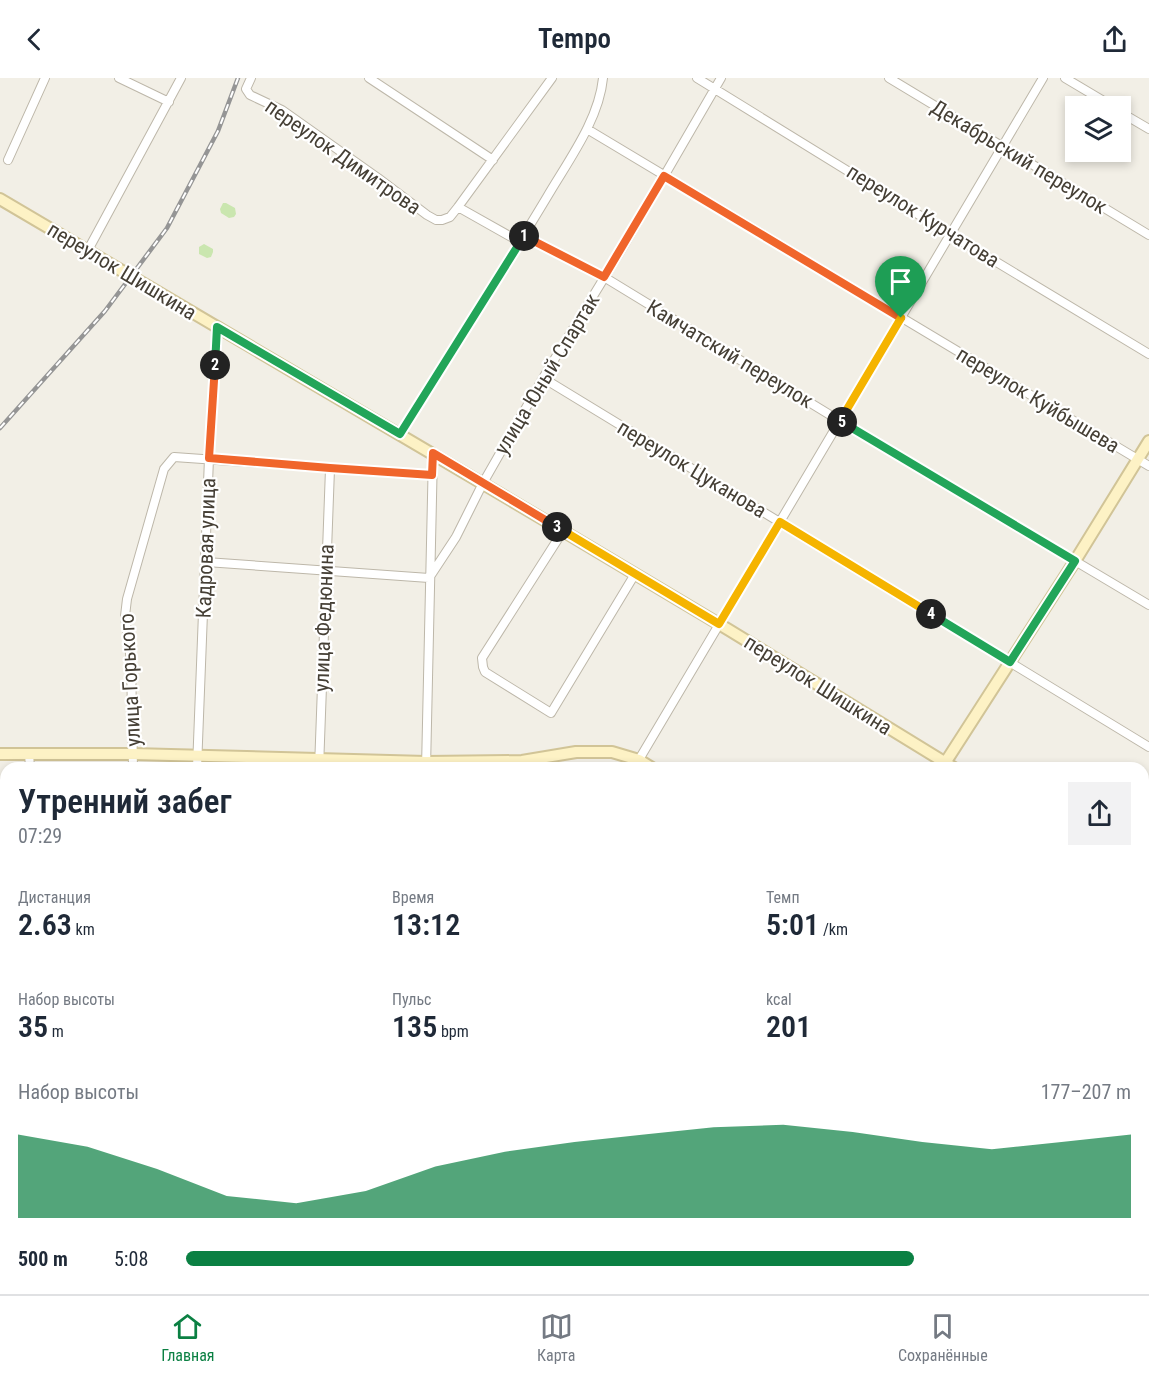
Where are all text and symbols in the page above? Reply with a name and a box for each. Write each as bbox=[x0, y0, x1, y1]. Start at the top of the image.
icon: back bbox=[18, 23, 51, 56]
text: Tempo bbox=[538, 23, 611, 55]
icon: share bbox=[1098, 23, 1131, 56]
street label: переулок Димитрова bbox=[261, 94, 425, 220]
street label: Декабрьский переулок bbox=[927, 95, 1111, 219]
map controls bbox=[1065, 96, 1131, 162]
button: layers bbox=[1065, 96, 1131, 162]
street label: переулок Курчатова bbox=[842, 159, 1004, 273]
street label: переулок Шишкина bbox=[43, 217, 201, 325]
pin: 1 bbox=[509, 221, 539, 251]
text: 1 bbox=[520, 226, 528, 245]
pin bbox=[875, 256, 926, 318]
icon: arrive bbox=[884, 265, 917, 298]
street label: улица Юный Спартак bbox=[490, 289, 604, 459]
street label: Камчатский переулок bbox=[642, 295, 818, 413]
street label: переулок Куйбышева bbox=[952, 342, 1124, 458]
pin: 2 bbox=[200, 350, 230, 380]
text: 2 bbox=[211, 355, 219, 374]
pin: 5 bbox=[827, 407, 857, 437]
text: 5 bbox=[838, 412, 846, 431]
street label: переулок Цуканова bbox=[613, 415, 771, 523]
street label: Кадровая улица bbox=[192, 477, 220, 619]
pin: 3 bbox=[542, 512, 572, 542]
text: 3 bbox=[553, 517, 561, 536]
street label: улица Федюнина bbox=[309, 544, 339, 692]
pin: 4 bbox=[916, 599, 946, 629]
text: 4 bbox=[927, 604, 935, 623]
street label: улица Горького bbox=[115, 613, 145, 747]
street label: переулок Шишкина bbox=[740, 630, 896, 740]
text: Утренний забег bbox=[18, 782, 232, 821]
button: share bbox=[1068, 782, 1131, 845]
text: 07:29 bbox=[18, 824, 62, 848]
text: Дистанция bbox=[18, 888, 91, 907]
text: Время bbox=[392, 888, 434, 907]
text: Темп bbox=[766, 888, 800, 907]
text: 2.63 bbox=[18, 907, 72, 942]
text: 13:12 bbox=[392, 907, 460, 942]
text: 5:01 bbox=[766, 907, 819, 942]
text: km bbox=[72, 920, 95, 939]
text: /km bbox=[819, 920, 848, 939]
text: Набор высоты bbox=[18, 990, 115, 1009]
text: Пульс bbox=[392, 990, 431, 1009]
text: kcal bbox=[766, 990, 792, 1009]
text: 35 bbox=[18, 1009, 48, 1044]
text: 135 bbox=[392, 1009, 437, 1044]
text: 201 bbox=[766, 1009, 811, 1044]
text: m bbox=[48, 1022, 64, 1041]
text: bpm bbox=[437, 1022, 469, 1041]
text: Набор высоты bbox=[18, 1080, 139, 1104]
text: 177–207 m bbox=[1041, 1080, 1131, 1104]
text: 500 m bbox=[18, 1247, 68, 1271]
text: 5:08 bbox=[114, 1247, 148, 1271]
tab: Главная bbox=[161, 1310, 215, 1365]
tab: Карта bbox=[537, 1310, 575, 1365]
tab: Сохранённые bbox=[898, 1310, 988, 1365]

